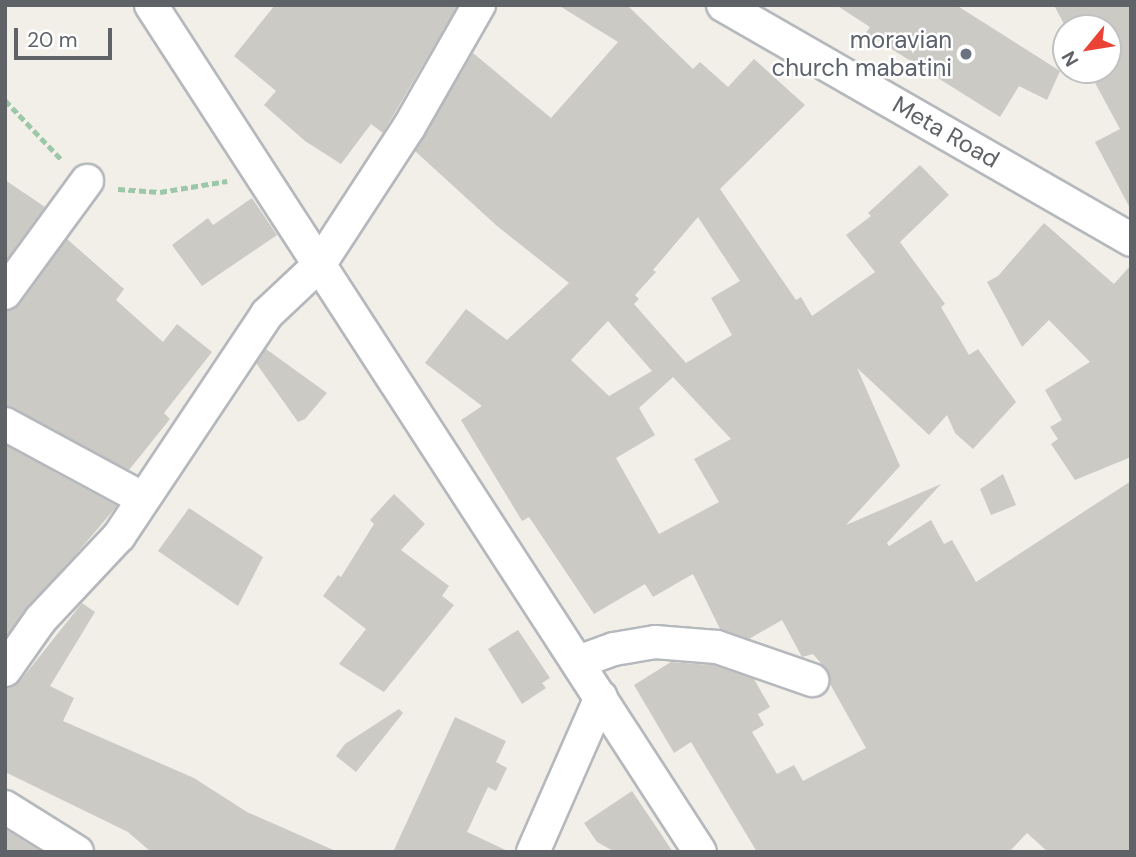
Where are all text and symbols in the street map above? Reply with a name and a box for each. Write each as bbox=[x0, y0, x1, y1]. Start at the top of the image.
scale bar bbox=[18, 14, 116, 58]
north arrow bbox=[1052, 14, 1122, 84]
text: 20 m bbox=[27, 26, 78, 54]
place label: moravian church mabatini bbox=[771, 26, 952, 82]
marker: moravian church mabatini bbox=[958, 46, 974, 62]
text: N bbox=[1056, 47, 1084, 71]
street label: Meta Road bbox=[888, 90, 1004, 174]

